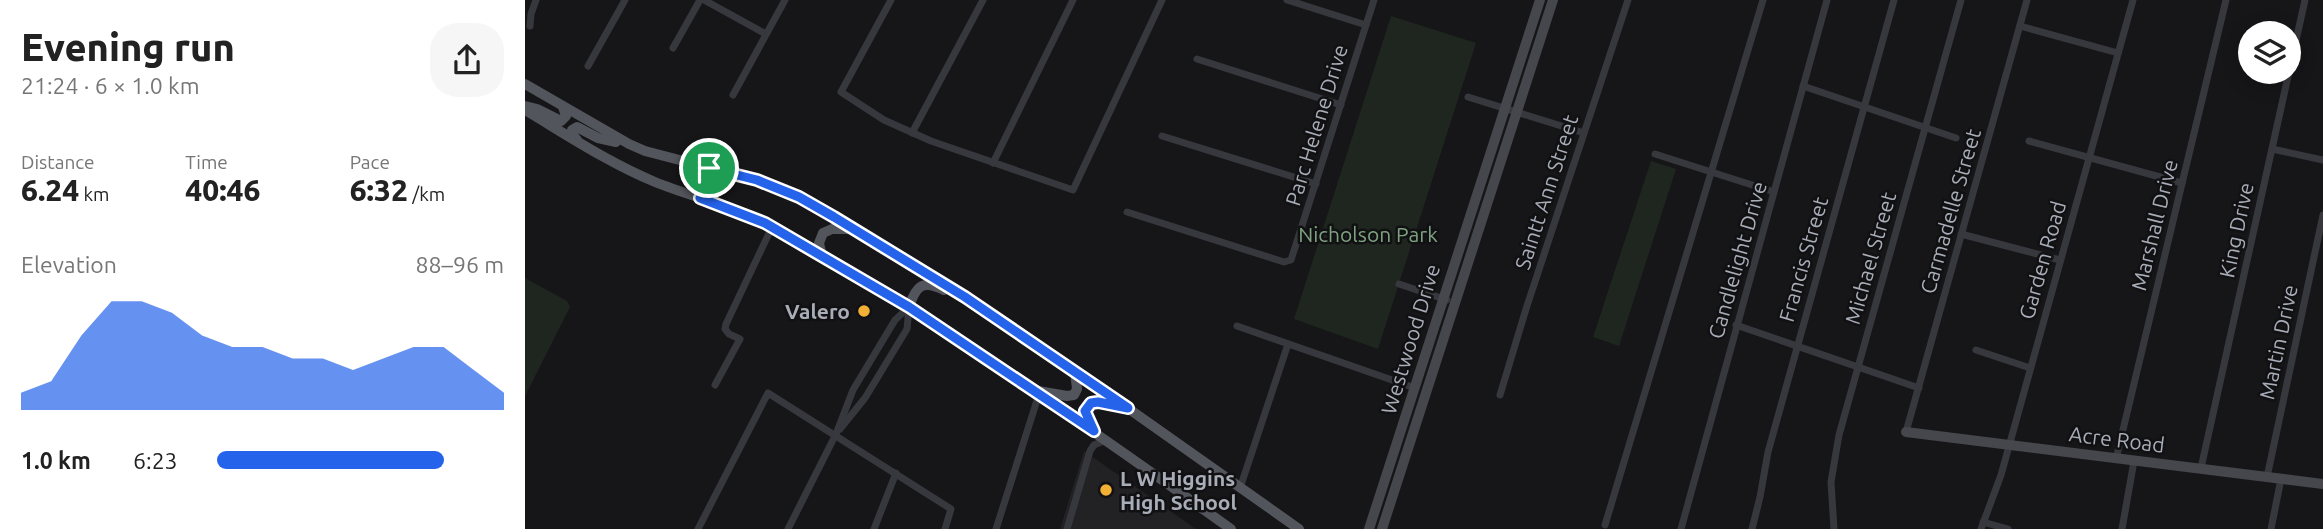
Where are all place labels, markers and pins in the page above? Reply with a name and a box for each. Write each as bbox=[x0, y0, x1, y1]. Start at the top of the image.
pin bbox=[679, 138, 739, 198]
place label: Valero bbox=[785, 299, 850, 323]
marker: Valero bbox=[856, 303, 872, 319]
place label: L W Higgins High School bbox=[1120, 466, 1237, 514]
marker: L W Higgins High School bbox=[1098, 482, 1114, 498]

